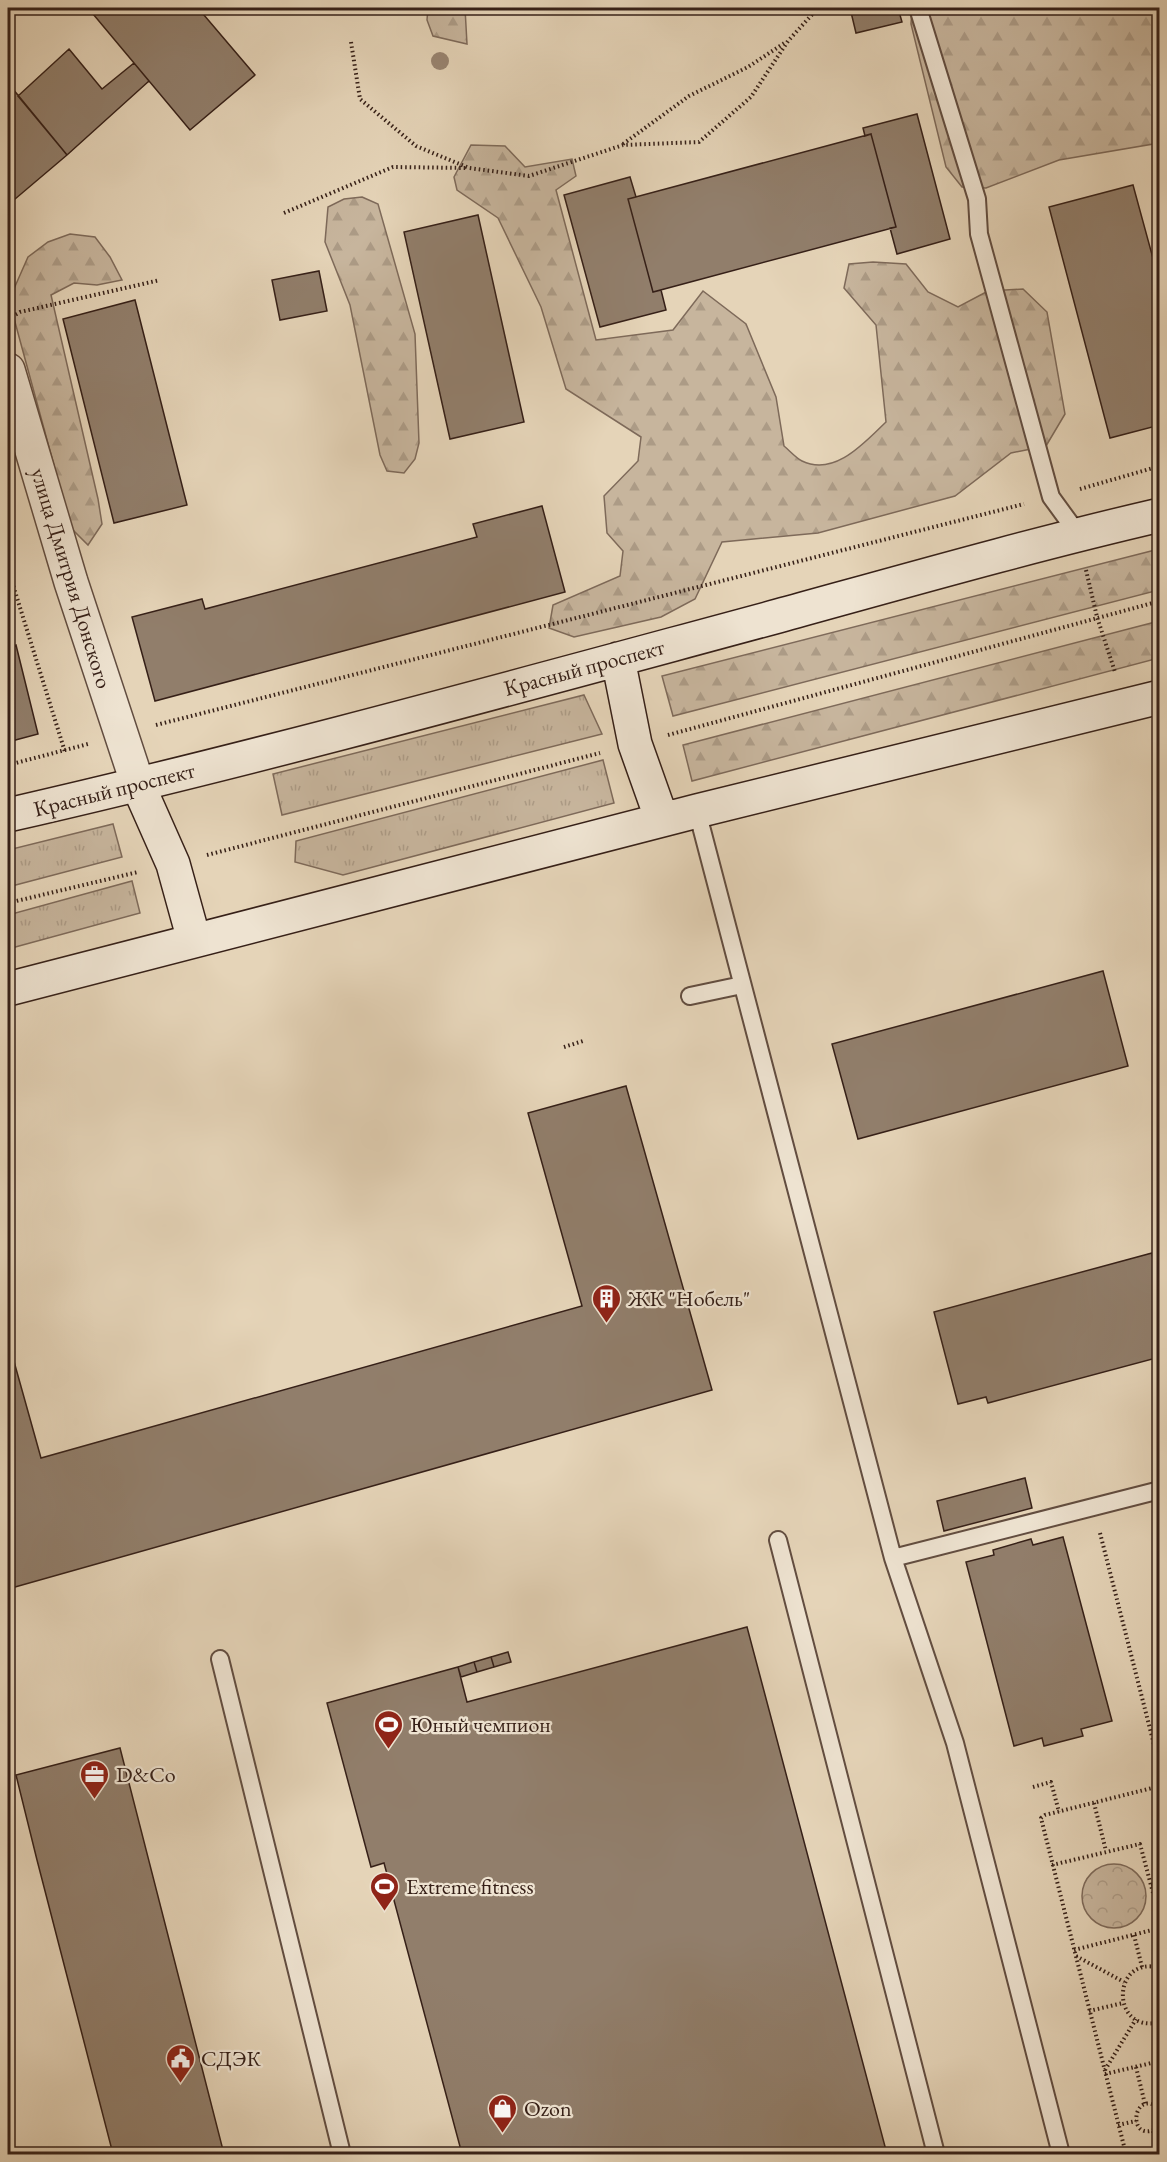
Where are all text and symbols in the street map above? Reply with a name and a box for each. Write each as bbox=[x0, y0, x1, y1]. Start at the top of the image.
street label: улица Дмитрия Донского bbox=[24, 464, 119, 692]
street label: Красный проспект bbox=[501, 632, 668, 703]
street label: Красный проспект bbox=[31, 755, 198, 824]
building icon: ЖК "Нобель" bbox=[591, 1282, 623, 1324]
place label: ЖК "Нобель" bbox=[627, 1284, 750, 1313]
sports icon: Юный чемпион bbox=[373, 1708, 405, 1750]
place label: Юный чемпион bbox=[410, 1710, 551, 1739]
office icon: D&Co bbox=[79, 1758, 111, 1800]
place label: D&Co bbox=[116, 1760, 176, 1789]
sports icon: Extreme fitness bbox=[369, 1870, 401, 1912]
place label: Extreme fitness bbox=[406, 1872, 534, 1901]
public building icon: СДЭК bbox=[164, 2042, 196, 2084]
place label: СДЭК bbox=[201, 2044, 261, 2073]
shop icon: Ozon bbox=[487, 2092, 519, 2134]
place label: Ozon bbox=[524, 2094, 572, 2123]

